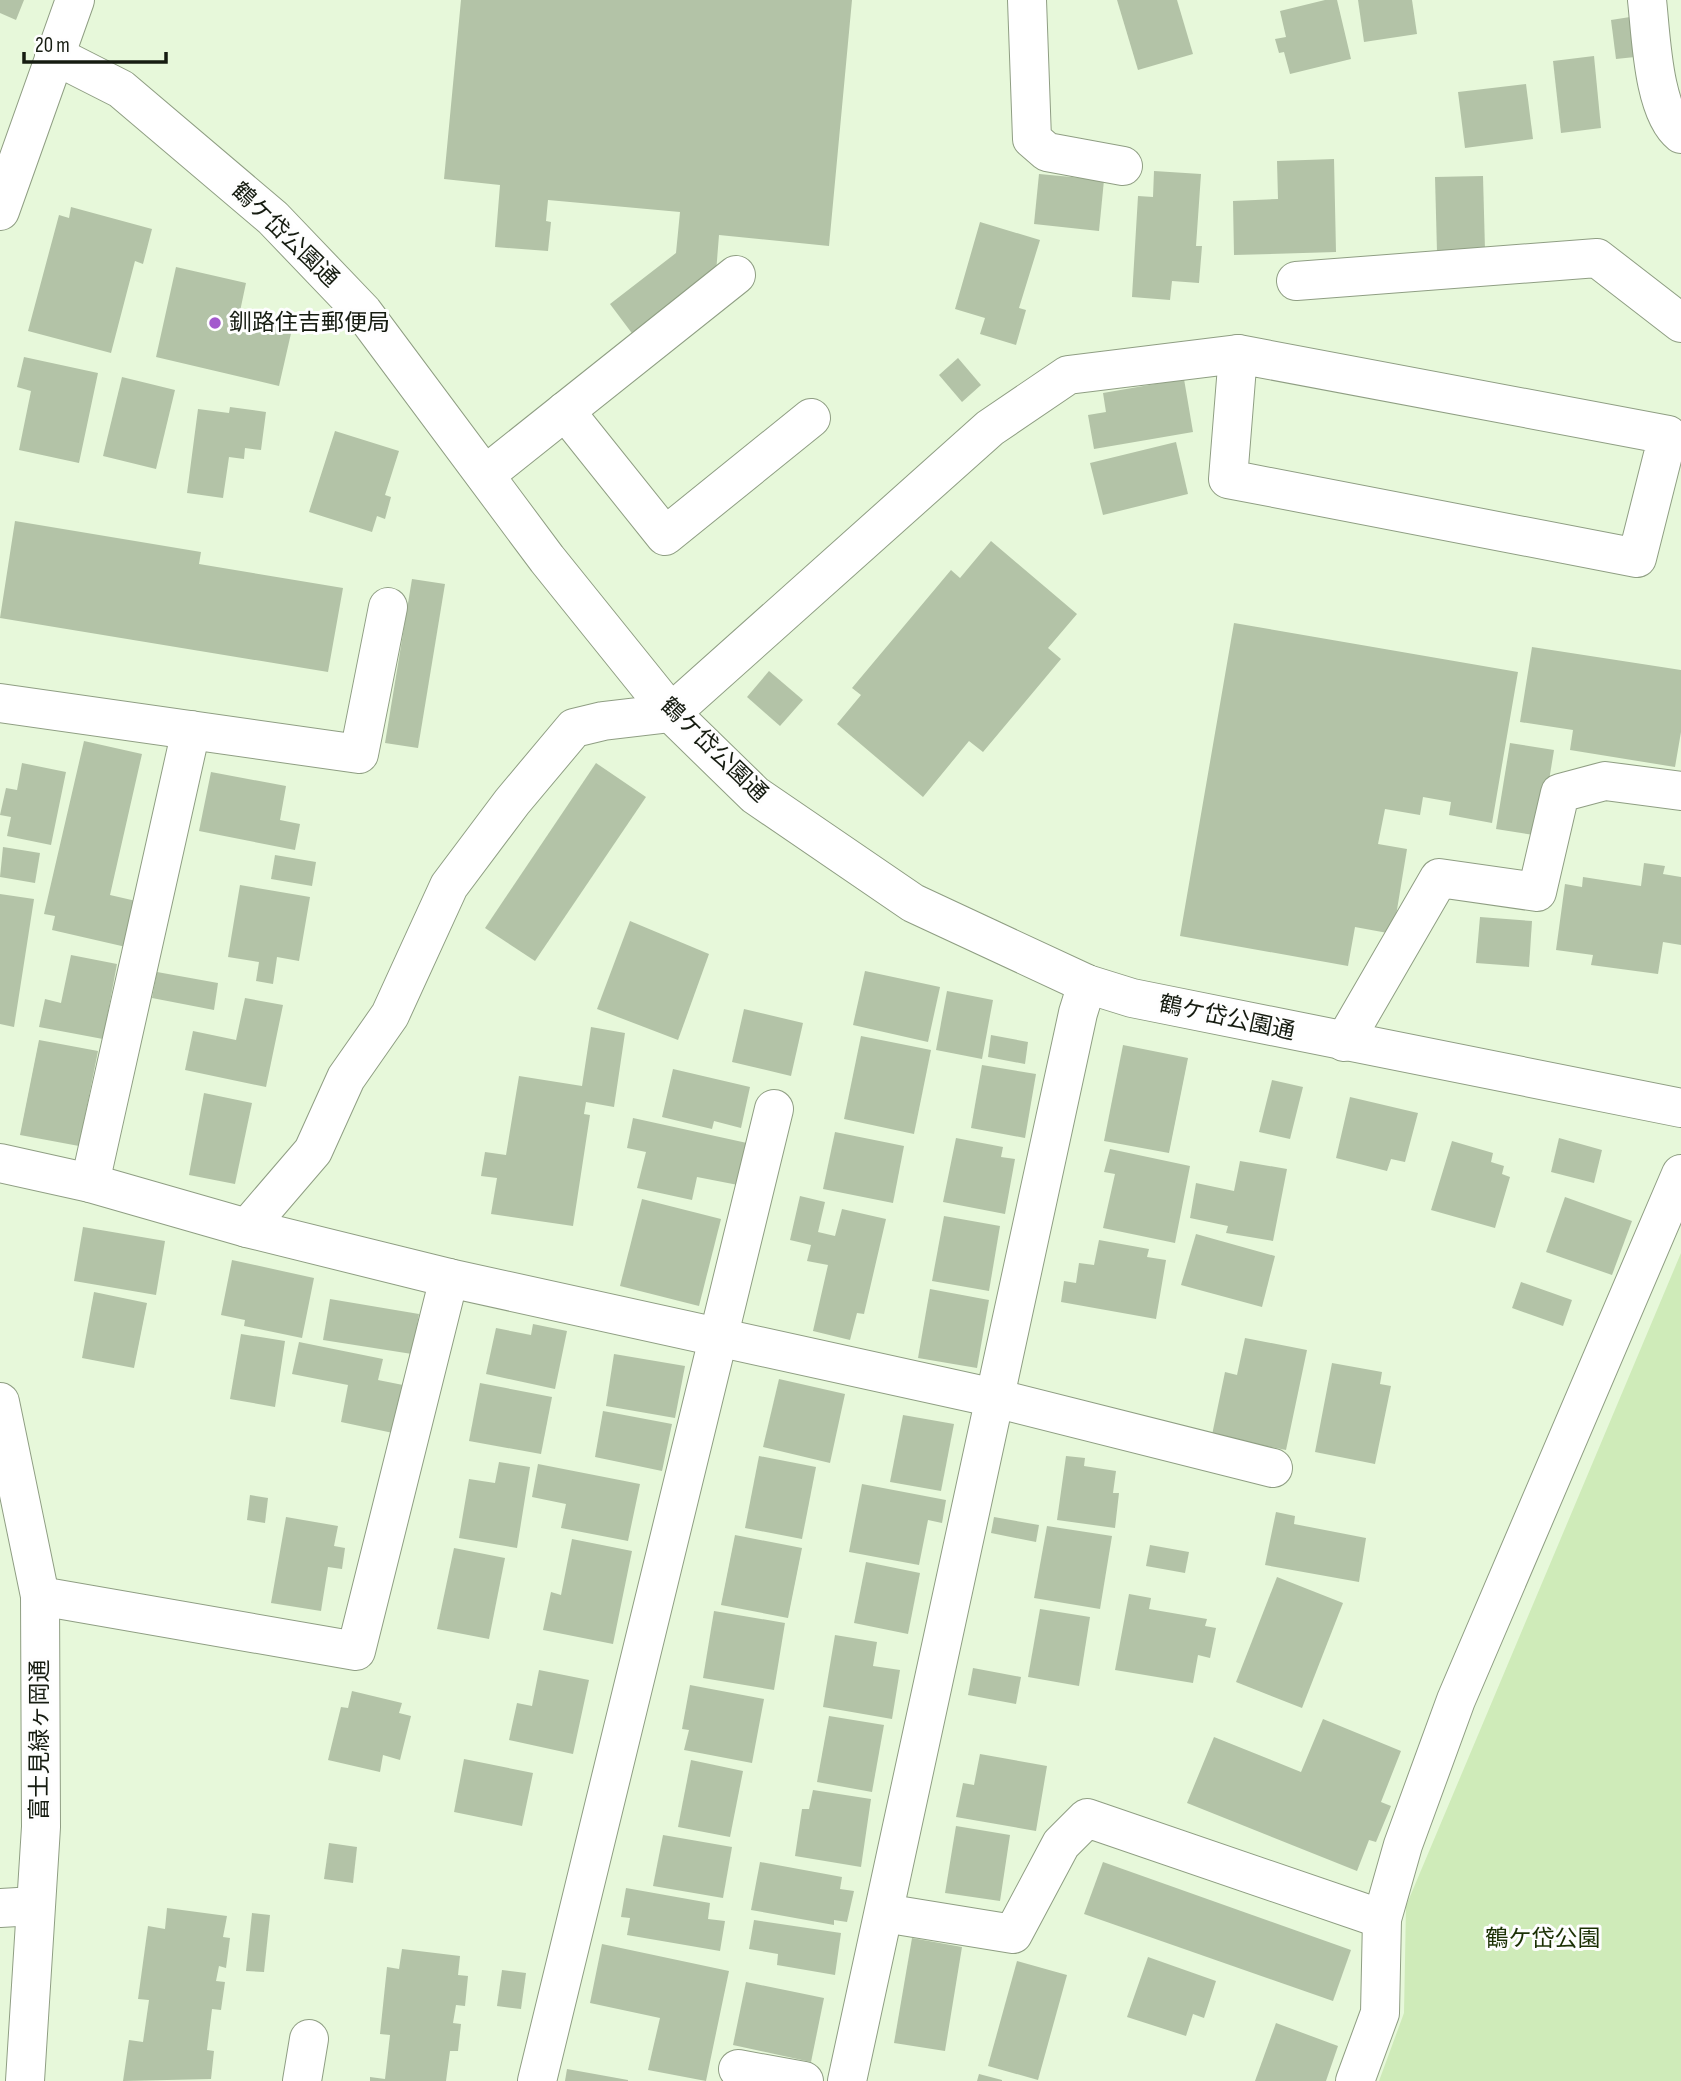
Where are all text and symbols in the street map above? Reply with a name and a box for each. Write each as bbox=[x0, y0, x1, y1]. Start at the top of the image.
scale bar bbox=[24, 21, 166, 65]
text: 20 m bbox=[35, 33, 70, 58]
street label: 鶴ケ岱公園通 bbox=[226, 177, 344, 293]
place label: 釧路住吉郵便局 bbox=[229, 309, 390, 337]
marker: 釧路住吉郵便局 bbox=[207, 315, 223, 331]
street label: 鶴ケ岱公園通 bbox=[655, 692, 773, 808]
street label: 鶴ケ岱公園通 bbox=[1157, 990, 1297, 1046]
street label: 富士見緑ヶ岡通 bbox=[26, 1660, 54, 1821]
park label: 鶴ケ岱公園 bbox=[1486, 1925, 1601, 1953]

